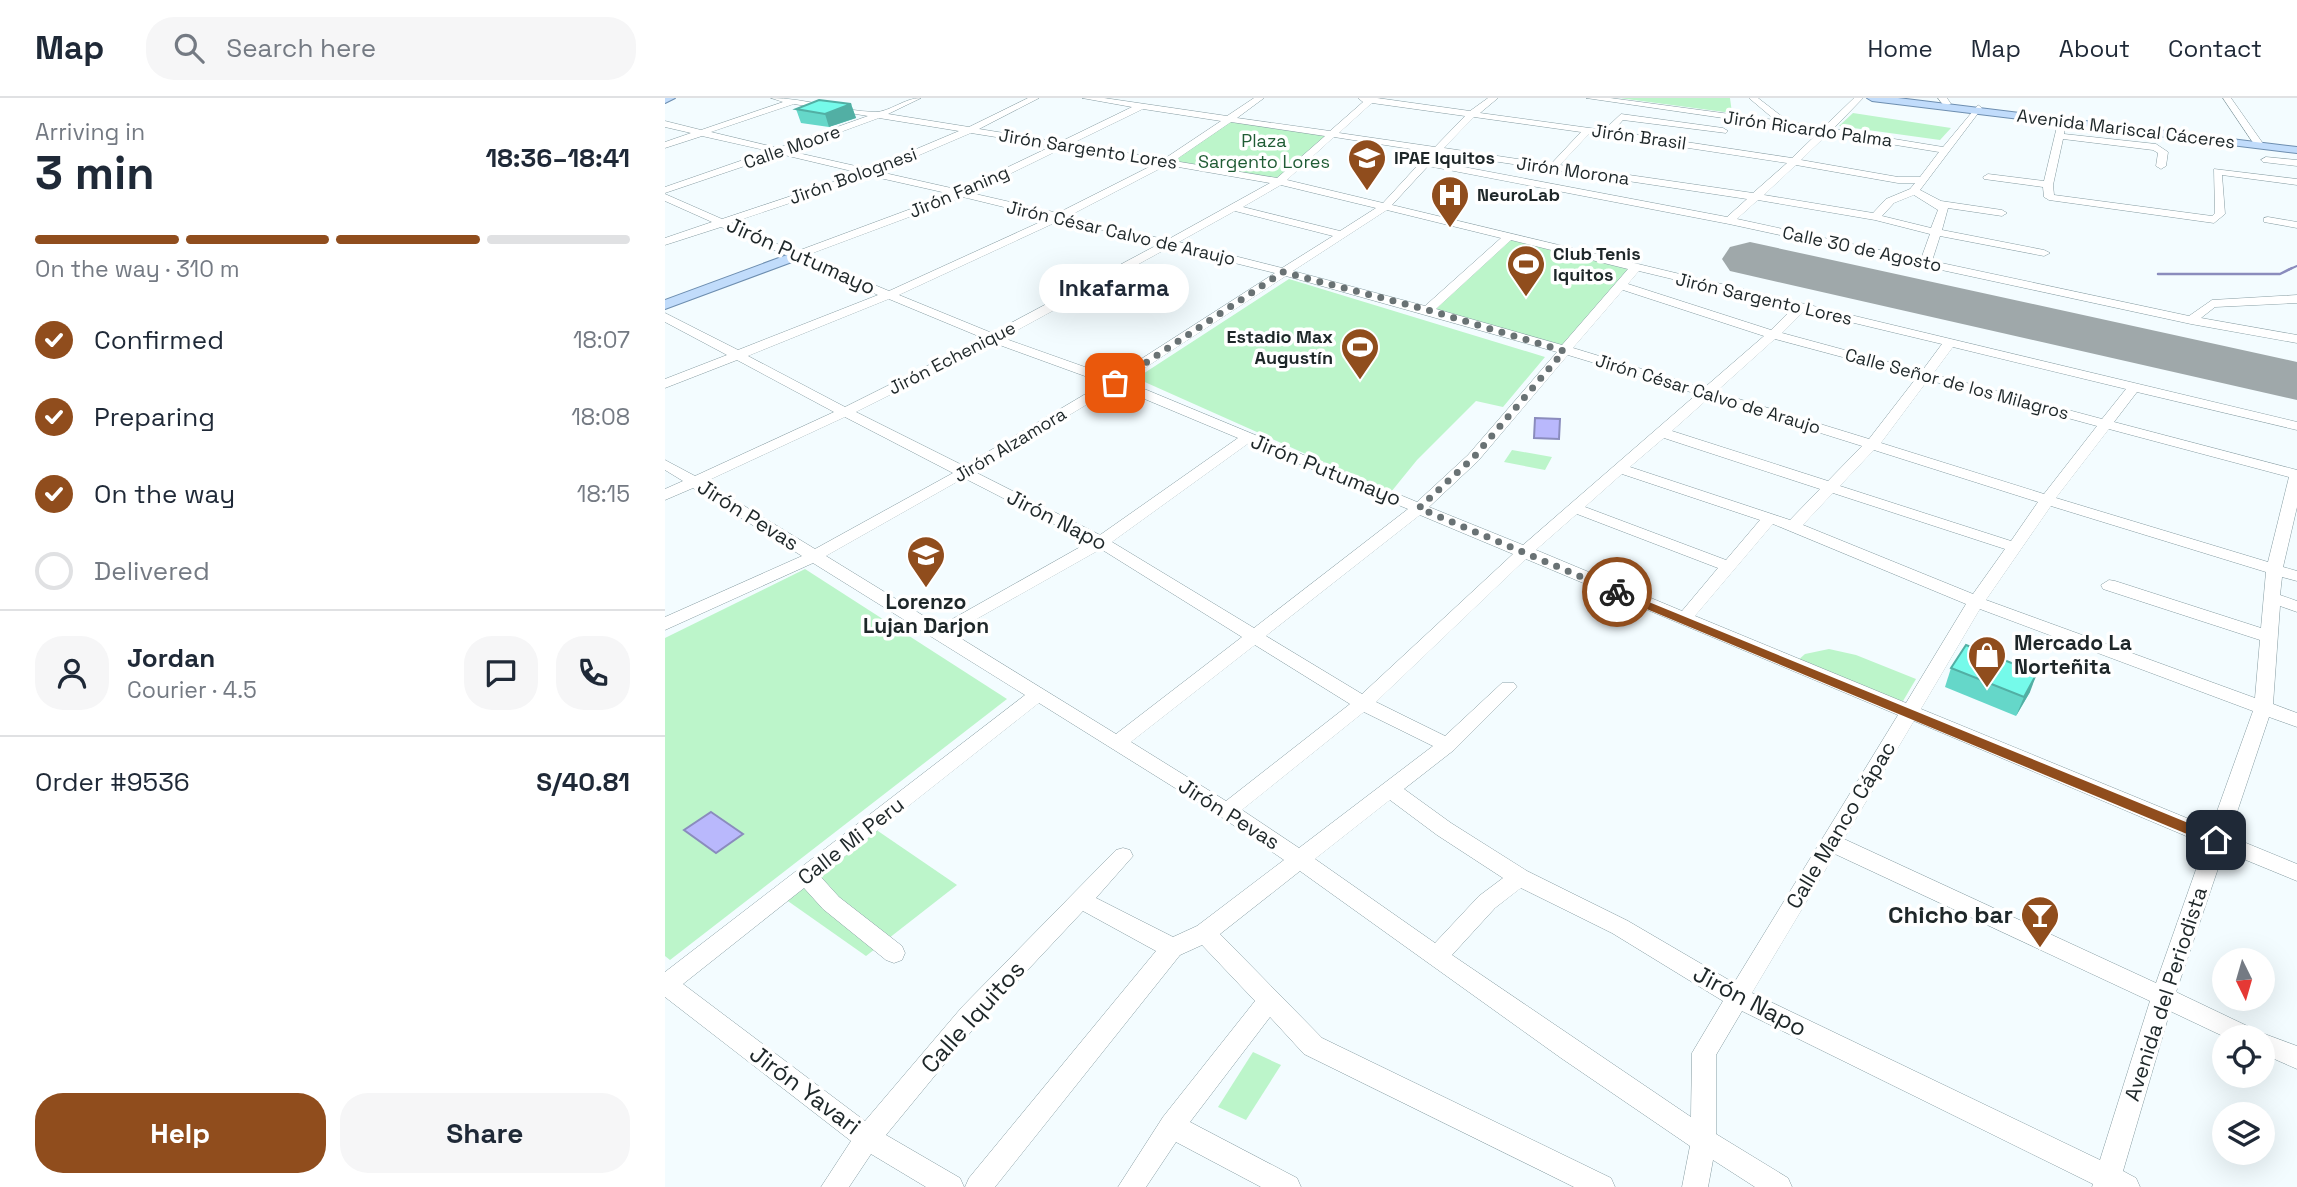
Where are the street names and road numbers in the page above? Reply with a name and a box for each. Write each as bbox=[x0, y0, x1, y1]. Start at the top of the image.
street label: Avenida Mariscal Cáceres bbox=[2016, 104, 2236, 153]
street label: Jirón Ricardo Palma bbox=[1722, 105, 1894, 152]
street label: Jirón Brasil bbox=[1590, 118, 1688, 155]
street label: Calle Moore bbox=[740, 119, 843, 174]
street label: Jirón Sargento Lores bbox=[997, 123, 1179, 174]
street label: Jirón Bolognesi bbox=[786, 142, 920, 209]
street label: Jirón Morona bbox=[1515, 151, 1631, 190]
street label: Jirón Faning bbox=[905, 160, 1012, 223]
street label: Jirón César Calvo de Araujo bbox=[1004, 195, 1238, 270]
street label: Jirón Putumayo bbox=[723, 211, 880, 300]
street label: Calle 30 de Agosto bbox=[1780, 220, 1944, 277]
street label: Jirón Sargento Lores bbox=[1674, 267, 1855, 330]
street label: Jirón Echenique bbox=[884, 316, 1019, 400]
street label: Calle Señor de los Milagros bbox=[1843, 343, 2072, 425]
street label: Jirón César Calvo de Araujo bbox=[1593, 348, 1824, 439]
street label: Jirón Alzamora bbox=[949, 402, 1070, 487]
street label: Jirón Putumayo bbox=[1247, 427, 1405, 512]
street label: Jirón Pevas bbox=[692, 473, 804, 556]
street label: Jirón Napo bbox=[1003, 483, 1112, 556]
street label: Calle Manco Cápac bbox=[1780, 736, 1901, 914]
street label: Jirón Pevas bbox=[1173, 772, 1285, 855]
street label: Calle Mi Peru bbox=[792, 791, 909, 891]
street label: Avenida del Periodista bbox=[2118, 883, 2213, 1104]
street label: Calle Iquitos bbox=[914, 954, 1031, 1080]
street label: Jirón Napo bbox=[1688, 958, 1812, 1043]
street label: Jirón Yavari bbox=[744, 1038, 867, 1141]

